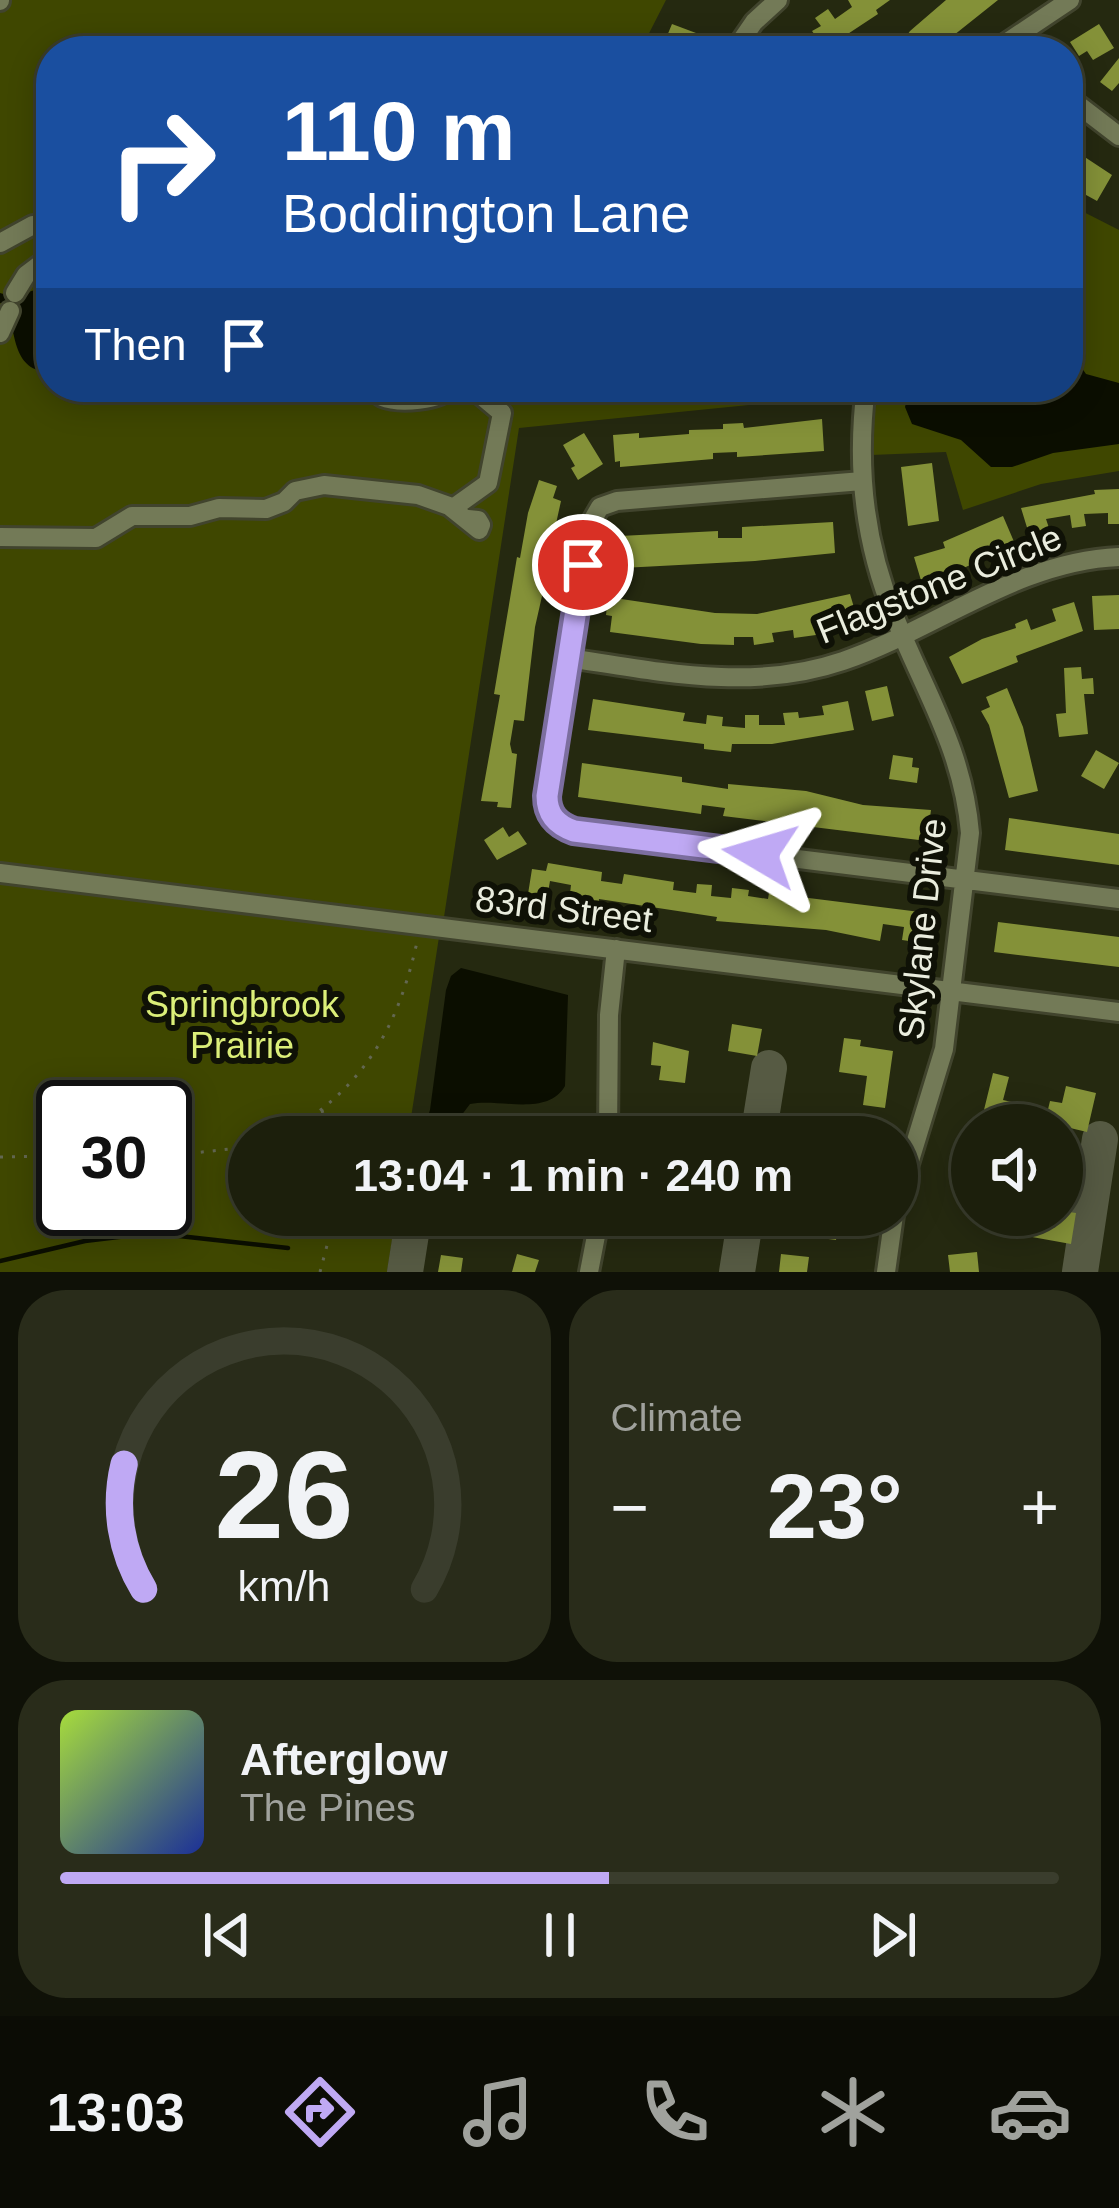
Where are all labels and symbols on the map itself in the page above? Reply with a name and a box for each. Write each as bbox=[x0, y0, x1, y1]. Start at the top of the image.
pin bbox=[532, 514, 634, 616]
street label: Flagstone Circle bbox=[811, 516, 1067, 652]
position arrow bbox=[697, 791, 823, 917]
street label: Skylane Drive bbox=[890, 816, 954, 1042]
street label: 83rd Street bbox=[473, 878, 655, 940]
park label: Springbrook Prairie bbox=[145, 984, 340, 1066]
speed limit sign: 30 bbox=[36, 1080, 192, 1236]

